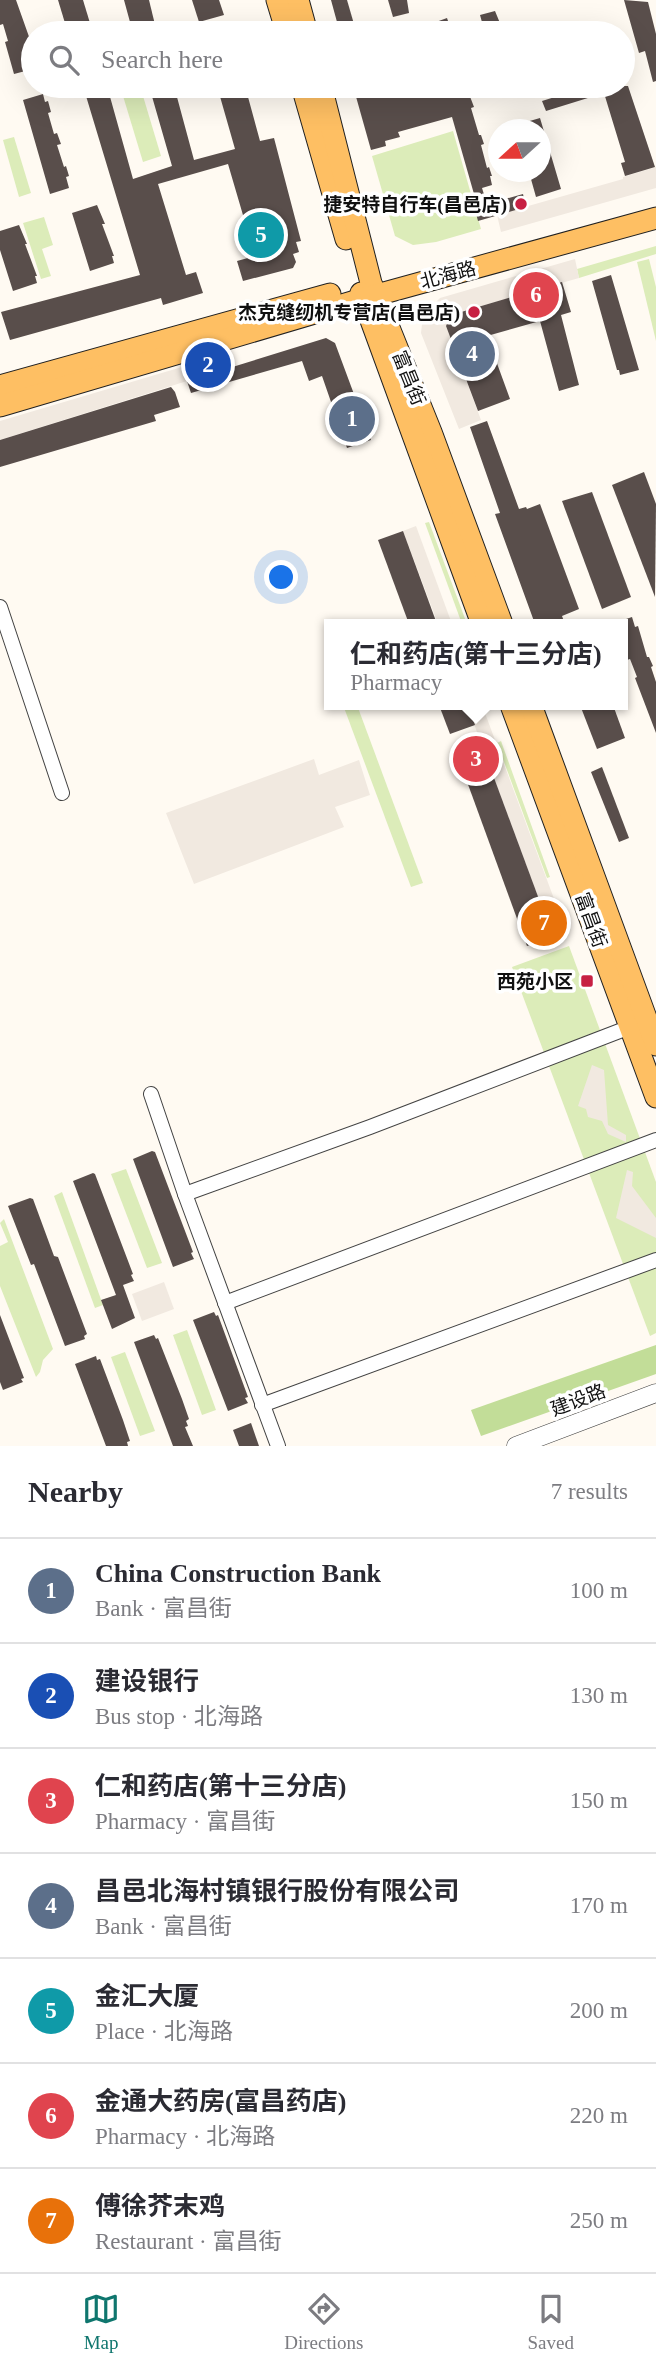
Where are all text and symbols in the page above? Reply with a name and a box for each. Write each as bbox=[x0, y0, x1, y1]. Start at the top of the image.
search box bbox=[21, 21, 635, 98]
icon: search bbox=[45, 41, 83, 79]
text: Search here bbox=[101, 45, 223, 74]
north arrow bbox=[488, 119, 551, 182]
place label: 捷安特自行车(昌邑店) bbox=[323, 194, 507, 216]
marker: 捷安特自行车(昌邑店) bbox=[513, 196, 529, 212]
pin: 5 bbox=[238, 209, 284, 261]
street label: 北海路 bbox=[418, 257, 478, 293]
pin: 6 bbox=[513, 269, 559, 321]
place label: 杰克缝纫机专营店(昌邑店) bbox=[238, 302, 460, 324]
marker: 杰克缝纫机专营店(昌邑店) bbox=[466, 304, 482, 320]
pin: 4 bbox=[449, 328, 495, 380]
pin: 2 bbox=[185, 339, 231, 391]
street label: 富昌街 bbox=[389, 348, 429, 408]
pin: 1 bbox=[329, 393, 375, 445]
your location bbox=[264, 560, 298, 594]
popup bbox=[324, 619, 628, 710]
text: 仁和药店(第十三分店) bbox=[350, 640, 602, 669]
text: Pharmacy bbox=[350, 670, 442, 695]
pin: 3 bbox=[453, 733, 499, 785]
street label: 富昌街 bbox=[571, 890, 611, 950]
pin: 7 bbox=[521, 897, 567, 949]
place label: 西苑小区 bbox=[497, 971, 573, 992]
marker: 西苑小区 bbox=[579, 973, 595, 989]
street label: 建设路 bbox=[548, 1380, 608, 1420]
text: Nearby bbox=[28, 1475, 123, 1508]
text: 7 results bbox=[551, 1479, 628, 1504]
text: China Construction Bank bbox=[95, 1559, 381, 1588]
text: 1 bbox=[45, 1578, 57, 1603]
text: 100 m bbox=[570, 1578, 628, 1603]
text: Bank · 富昌街 bbox=[95, 1596, 232, 1621]
text: 建设银行 bbox=[95, 1667, 199, 1696]
text: 2 bbox=[45, 1683, 57, 1708]
text: 130 m bbox=[570, 1683, 628, 1708]
text: Bus stop · 北海路 bbox=[95, 1704, 263, 1729]
text: 仁和药店(第十三分店) bbox=[95, 1772, 346, 1801]
text: 3 bbox=[45, 1788, 57, 1813]
text: 150 m bbox=[570, 1788, 628, 1813]
text: Pharmacy · 富昌街 bbox=[95, 1809, 275, 1834]
text: 昌邑北海村镇银行股份有限公司 bbox=[95, 1877, 459, 1906]
text: 4 bbox=[45, 1893, 57, 1918]
text: 170 m bbox=[570, 1893, 628, 1918]
text: Bank · 富昌街 bbox=[95, 1914, 232, 1939]
text: 金汇大厦 bbox=[95, 1982, 199, 2011]
text: 5 bbox=[45, 1998, 57, 2023]
text: 200 m bbox=[570, 1998, 628, 2023]
text: Place · 北海路 bbox=[95, 2019, 233, 2044]
text: 金通大药房(富昌药店) bbox=[95, 2087, 346, 2116]
text: 6 bbox=[45, 2103, 57, 2128]
text: 220 m bbox=[570, 2103, 628, 2128]
text: Pharmacy · 北海路 bbox=[95, 2124, 275, 2149]
text: 傅徐芥末鸡 bbox=[95, 2192, 225, 2221]
text: 7 bbox=[45, 2208, 57, 2233]
text: 250 m bbox=[570, 2208, 628, 2233]
text: Restaurant · 富昌街 bbox=[95, 2229, 282, 2254]
tab: Map bbox=[82, 2290, 120, 2354]
tab: Directions bbox=[284, 2290, 363, 2354]
tab: Saved bbox=[527, 2290, 574, 2354]

